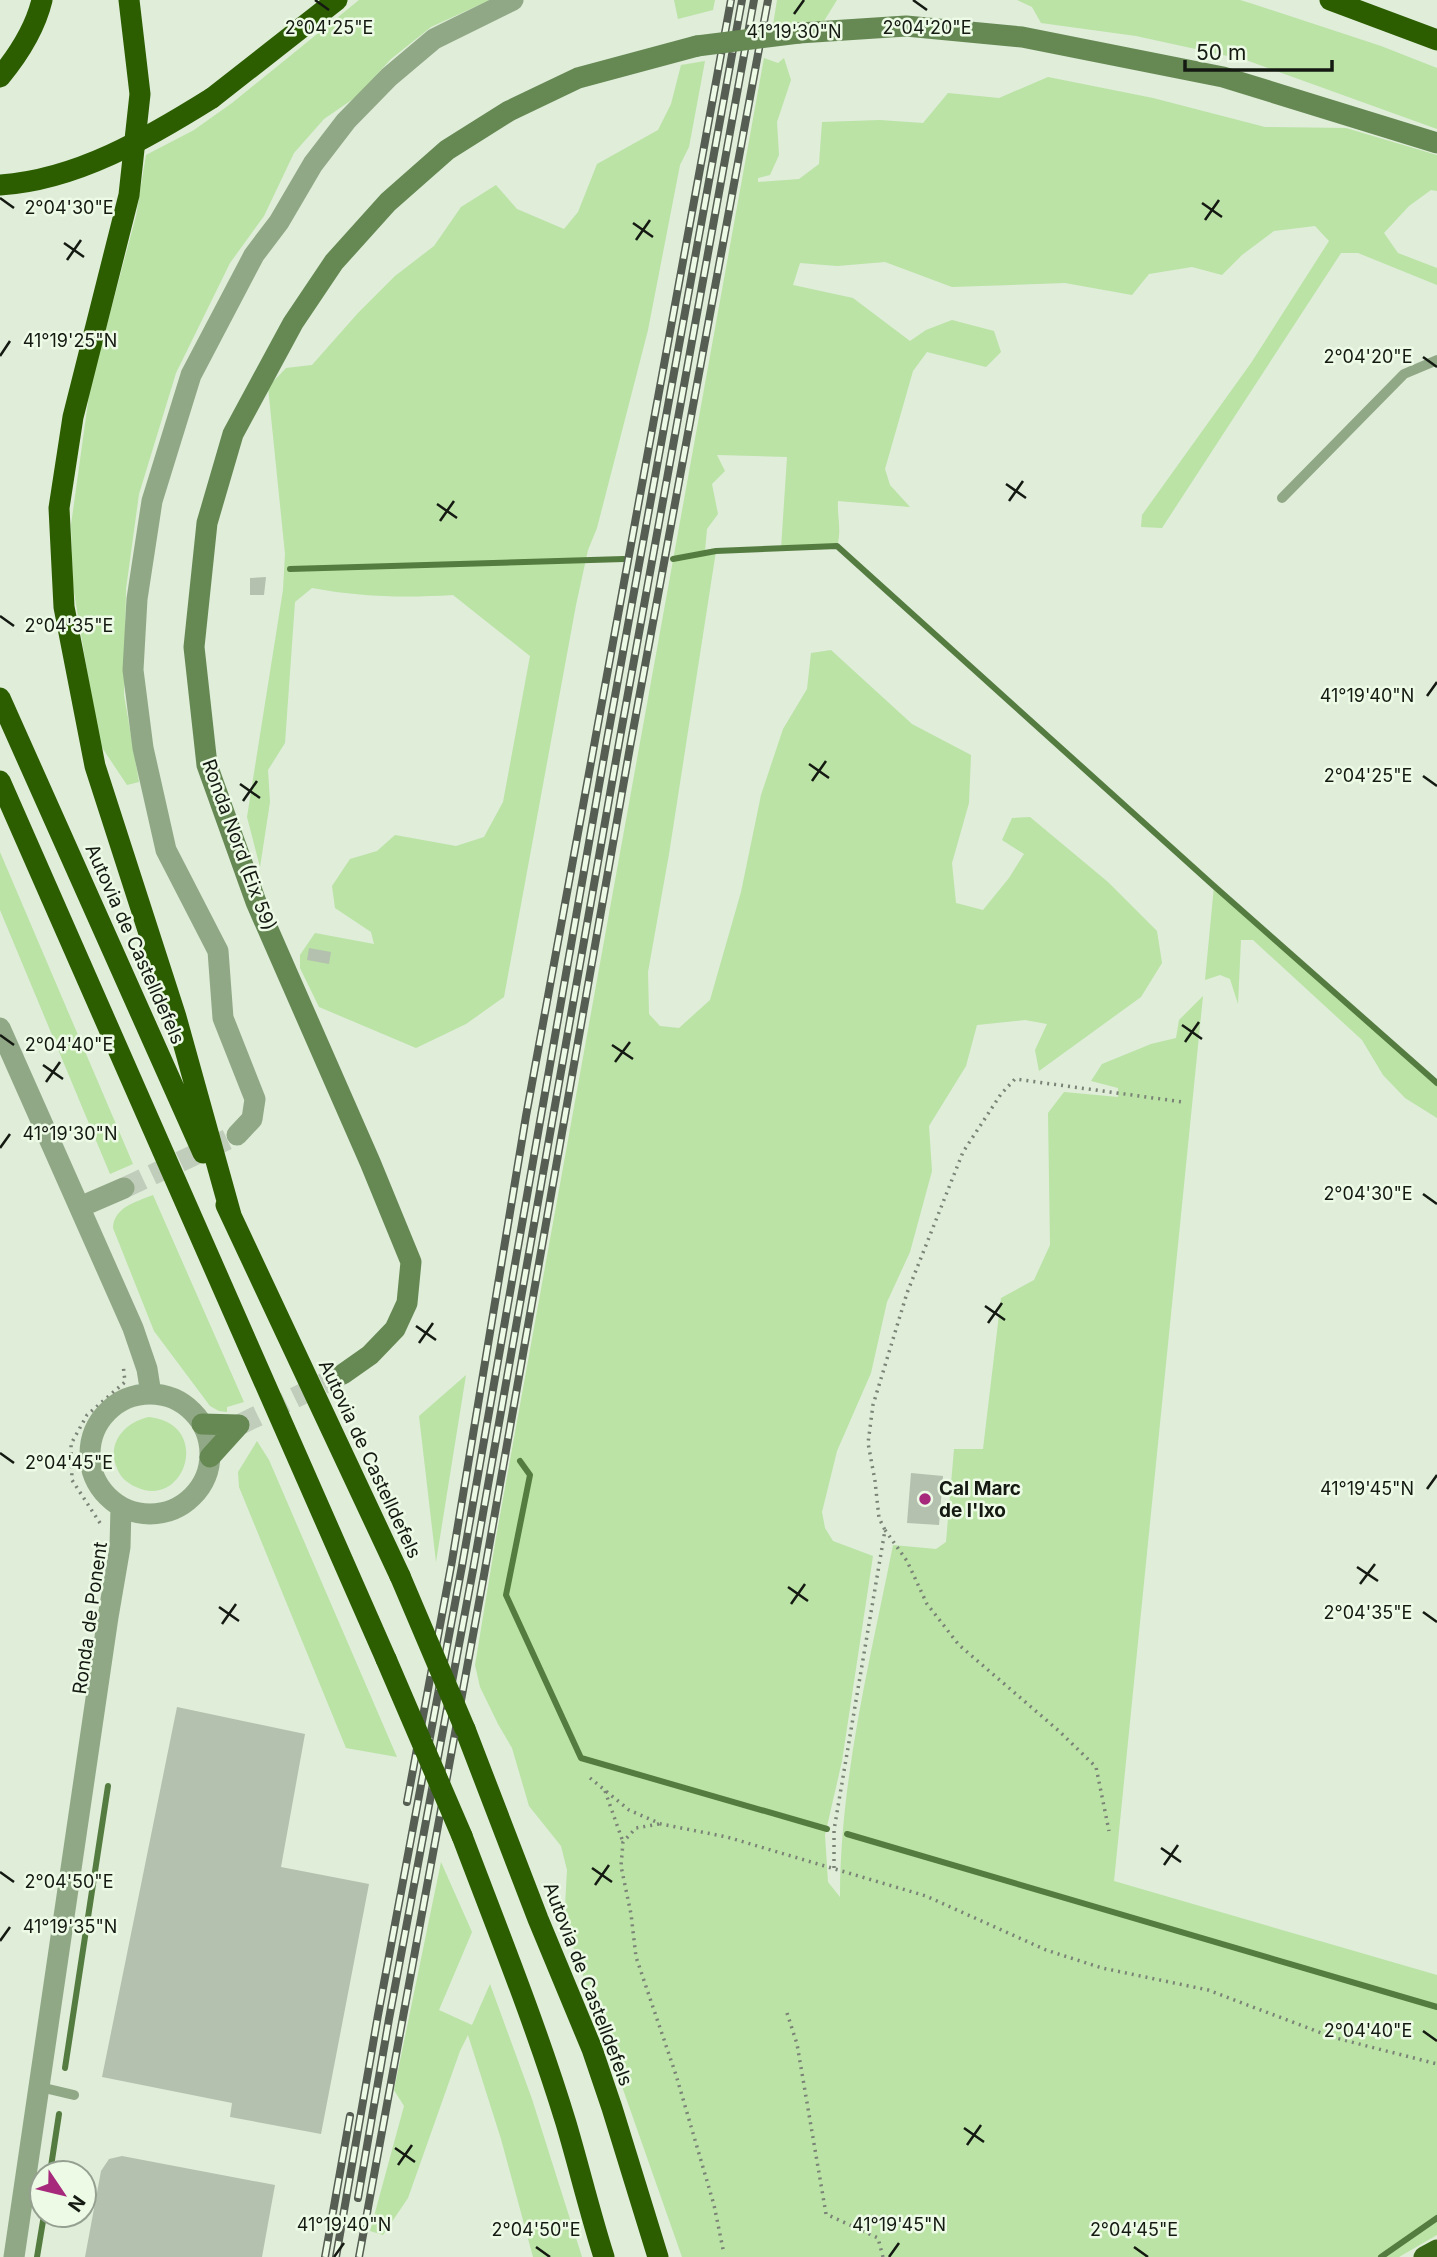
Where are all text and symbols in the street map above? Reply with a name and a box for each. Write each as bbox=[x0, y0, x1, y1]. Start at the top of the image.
text: 2°04'25"E bbox=[285, 17, 373, 38]
text: 2°04'20"E bbox=[882, 17, 972, 38]
text: 41°19'30"N bbox=[746, 21, 842, 42]
scale bar bbox=[1185, 28, 1332, 72]
text: 50 m bbox=[1196, 40, 1246, 65]
text: 2°04'30"E bbox=[24, 197, 114, 218]
text: 41°19'25"N bbox=[23, 330, 117, 351]
text: 2°04'20"E bbox=[1323, 346, 1413, 367]
text: 2°04'35"E bbox=[25, 615, 113, 636]
text: 41°19'40"N bbox=[1320, 685, 1414, 706]
street label: Ronda Nord (Eix 59) bbox=[197, 756, 281, 934]
text: 2°04'25"E bbox=[1324, 765, 1412, 786]
street label: Autovia de Castelldefels bbox=[80, 840, 190, 1048]
text: 2°04'40"E bbox=[25, 1034, 113, 1055]
text: 41°19'30"N bbox=[22, 1123, 118, 1144]
text: 2°04'30"E bbox=[1323, 1183, 1413, 1204]
street label: Autovia de Castelldefels bbox=[314, 1356, 426, 1562]
text: 2°04'45"E bbox=[25, 1452, 113, 1473]
place label: Cal Marc de l'Ixo bbox=[939, 1477, 1021, 1522]
text: 41°19'45"N bbox=[1320, 1478, 1414, 1499]
marker: Cal Marc de l'Ixo bbox=[917, 1491, 933, 1507]
street label: Ronda de Ponent bbox=[68, 1540, 112, 1696]
text: 2°04'35"E bbox=[1324, 1602, 1412, 1623]
text: 2°04'50"E bbox=[24, 1871, 114, 1892]
street label: Autovia de Castelldefels bbox=[538, 1879, 638, 2089]
text: 41°19'35"N bbox=[23, 1916, 117, 1937]
text: 2°04'40"E bbox=[1324, 2020, 1412, 2041]
north arrow bbox=[28, 2159, 98, 2229]
text: N bbox=[63, 2191, 90, 2216]
text: 41°19'40"N bbox=[297, 2214, 391, 2235]
text: 41°19'45"N bbox=[852, 2214, 946, 2235]
text: 2°04'50"E bbox=[491, 2219, 581, 2240]
text: 2°04'45"E bbox=[1090, 2219, 1178, 2240]

